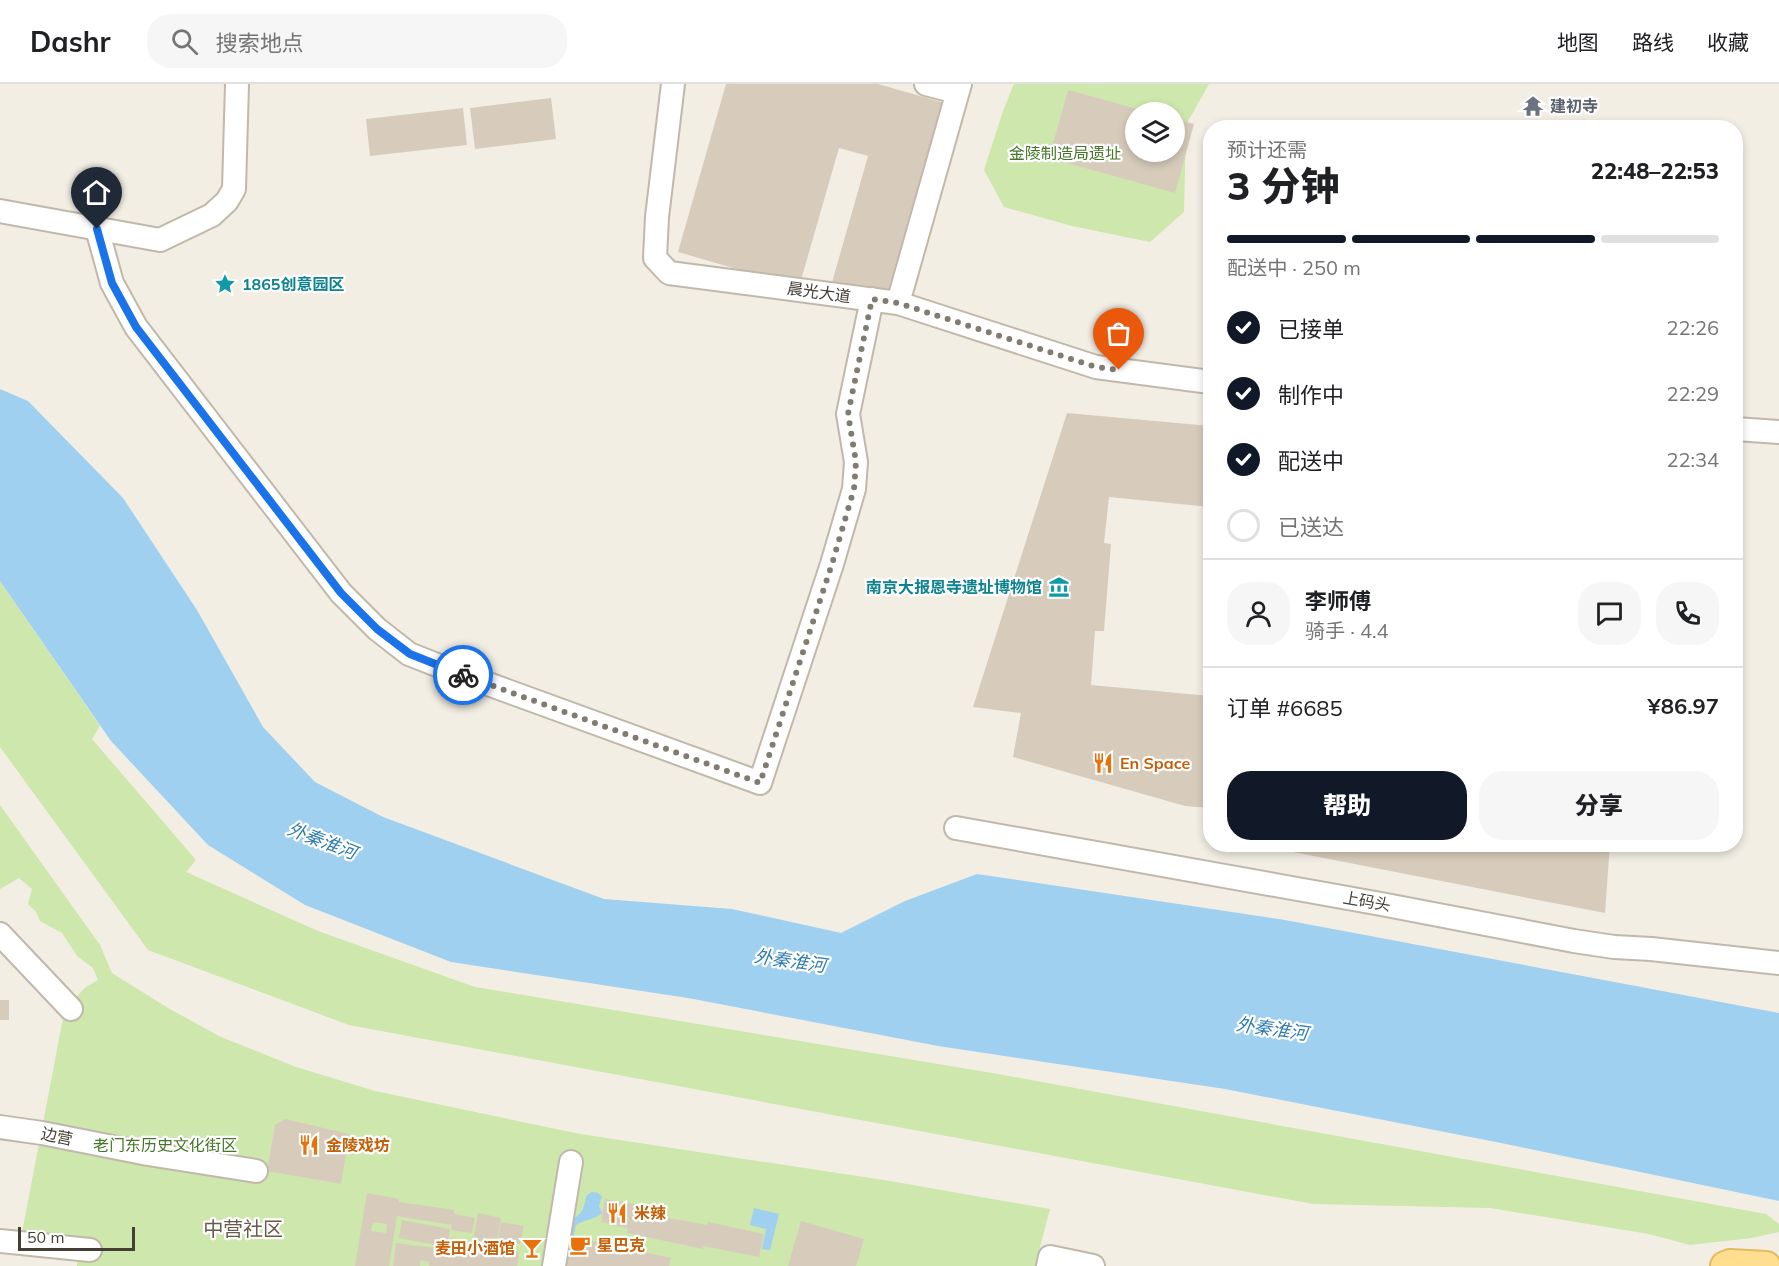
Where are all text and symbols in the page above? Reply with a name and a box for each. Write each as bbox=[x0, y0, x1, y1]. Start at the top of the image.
search box bbox=[147, 14, 567, 68]
text: Dashr bbox=[30, 24, 111, 59]
icon: search bbox=[168, 25, 201, 58]
text: 搜索地点 bbox=[216, 29, 304, 57]
text: 地图 bbox=[1557, 29, 1599, 55]
text: 路线 bbox=[1632, 29, 1674, 55]
text: 收藏 bbox=[1707, 29, 1749, 55]
temple icon: 建初寺 bbox=[1521, 94, 1545, 118]
place label: 建初寺 bbox=[1550, 96, 1598, 116]
map controls bbox=[1125, 102, 1185, 162]
button: layers bbox=[1125, 102, 1185, 162]
text: 预计还需 bbox=[1227, 137, 1307, 162]
park label: 金陵制造局遗址 bbox=[1009, 143, 1121, 163]
text: 22:48–22:53 bbox=[1591, 157, 1719, 185]
text: 3 分钟 bbox=[1227, 161, 1339, 210]
pin bbox=[71, 167, 122, 229]
icon: home bbox=[80, 176, 113, 209]
text: 配送中 · 250 m bbox=[1227, 255, 1361, 280]
place icon: 1865创意园区 bbox=[213, 272, 237, 296]
place label: 1865创意园区 bbox=[242, 274, 344, 294]
street label: 晨光大道 bbox=[786, 278, 852, 306]
pin bbox=[1093, 308, 1144, 370]
icon: check bbox=[1227, 311, 1260, 344]
text: 已接单 bbox=[1278, 315, 1344, 343]
text: 22:26 bbox=[1666, 315, 1719, 340]
icon: bag bbox=[1102, 317, 1135, 350]
icon: check bbox=[1227, 377, 1260, 410]
text: 制作中 bbox=[1278, 381, 1344, 409]
text: 22:29 bbox=[1666, 381, 1719, 406]
icon: check bbox=[1227, 443, 1260, 476]
text: 配送中 bbox=[1278, 447, 1344, 475]
text: 22:34 bbox=[1666, 447, 1719, 472]
text: 已送达 bbox=[1278, 513, 1344, 541]
museum icon: 南京大报恩寺遗址博物馆 bbox=[1047, 575, 1071, 599]
place label: 南京大报恩寺遗址博物馆 bbox=[866, 577, 1042, 597]
button: person bbox=[1227, 582, 1290, 645]
button: chat bbox=[1578, 582, 1641, 645]
button: phone bbox=[1656, 582, 1719, 645]
text: 李师傅 bbox=[1305, 587, 1371, 615]
text: 骑手 · 4.4 bbox=[1305, 618, 1389, 643]
courier bbox=[433, 645, 493, 705]
icon: bike bbox=[447, 659, 480, 692]
text: ¥86.97 bbox=[1648, 692, 1719, 720]
text: 订单 #6685 bbox=[1227, 694, 1343, 722]
restaurant icon: En Space bbox=[1091, 751, 1115, 775]
place label: En Space bbox=[1120, 753, 1191, 773]
button: 帮助 bbox=[1227, 771, 1467, 840]
button: 分享 bbox=[1479, 771, 1719, 840]
water label: 外秦淮河 bbox=[284, 817, 363, 865]
street label: 上码头 bbox=[1342, 887, 1392, 915]
water label: 外秦淮河 bbox=[753, 944, 830, 977]
water label: 外秦淮河 bbox=[1235, 1012, 1312, 1045]
street label: 边营 bbox=[39, 1123, 75, 1149]
restaurant icon: 金陵戏坊 bbox=[297, 1133, 321, 1157]
park label: 老门东历史文化街区 bbox=[93, 1135, 237, 1155]
place label: 金陵戏坊 bbox=[326, 1135, 390, 1155]
restaurant icon: 米辣 bbox=[605, 1201, 629, 1225]
place label: 米辣 bbox=[634, 1203, 666, 1223]
district label: 中营社区 bbox=[203, 1216, 283, 1241]
scale bar bbox=[18, 1224, 135, 1252]
text: 50 m bbox=[27, 1227, 64, 1247]
cafe icon: 星巴克 bbox=[568, 1233, 592, 1257]
place label: 星巴克 bbox=[597, 1235, 645, 1255]
bar icon: 麦田小酒馆 bbox=[520, 1236, 544, 1260]
place label: 麦田小酒馆 bbox=[435, 1238, 515, 1258]

